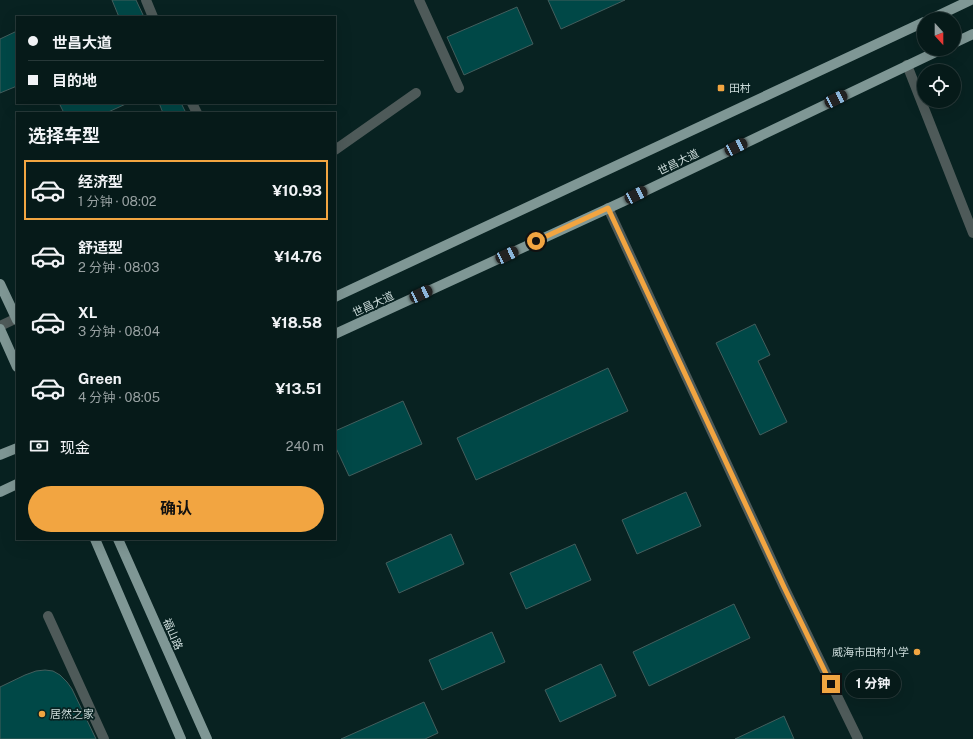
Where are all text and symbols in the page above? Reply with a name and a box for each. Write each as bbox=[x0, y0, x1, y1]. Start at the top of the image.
north arrow bbox=[917, 12, 961, 56]
map controls bbox=[917, 12, 961, 108]
text: 世昌大道 bbox=[52, 34, 112, 51]
button: locate bbox=[917, 64, 961, 108]
text: 目的地 bbox=[52, 72, 97, 89]
place label: 田村 bbox=[729, 82, 751, 94]
marker: 田村 bbox=[716, 83, 726, 93]
car bbox=[823, 88, 849, 110]
text: 选择车型 bbox=[28, 125, 100, 146]
car bbox=[723, 136, 749, 158]
street label: 世昌大道 bbox=[656, 147, 700, 177]
icon: car bbox=[30, 172, 66, 208]
text: 经济型 bbox=[78, 173, 123, 190]
text: ¥10.93 bbox=[272, 182, 322, 199]
car bbox=[623, 184, 649, 206]
text: 1 分钟 · 08:02 bbox=[78, 194, 157, 209]
route start bbox=[527, 232, 545, 250]
icon: car bbox=[30, 238, 66, 274]
text: 舒适型 bbox=[78, 239, 123, 256]
car bbox=[494, 244, 520, 266]
text: ¥14.76 bbox=[274, 248, 322, 265]
text: 2 分钟 · 08:03 bbox=[78, 260, 159, 275]
car bbox=[408, 283, 434, 305]
street label: 世昌大道 bbox=[351, 289, 395, 319]
icon: car bbox=[30, 304, 66, 340]
text: XL bbox=[78, 304, 97, 321]
text: ¥18.58 bbox=[271, 314, 322, 331]
text: 3 分钟 · 08:04 bbox=[78, 324, 160, 339]
icon: car bbox=[30, 370, 66, 406]
text: Green bbox=[78, 370, 122, 387]
text: ¥13.51 bbox=[275, 380, 322, 397]
text: 4 分钟 · 08:05 bbox=[78, 390, 160, 405]
icon: cash bbox=[28, 435, 50, 457]
text: 现金 bbox=[60, 439, 90, 456]
text: 240 m bbox=[286, 439, 324, 454]
button: 确认 bbox=[28, 486, 324, 532]
street label: 福山路 bbox=[161, 616, 185, 652]
place label: 威海市田村小学 bbox=[832, 646, 909, 658]
marker: 威海市田村小学 bbox=[912, 647, 922, 657]
callout: 1 分钟 bbox=[845, 670, 901, 698]
route end bbox=[822, 675, 840, 693]
text: 1 分钟 bbox=[856, 676, 890, 691]
place label: 居然之家 bbox=[50, 708, 94, 720]
marker: 居然之家 bbox=[37, 709, 47, 719]

